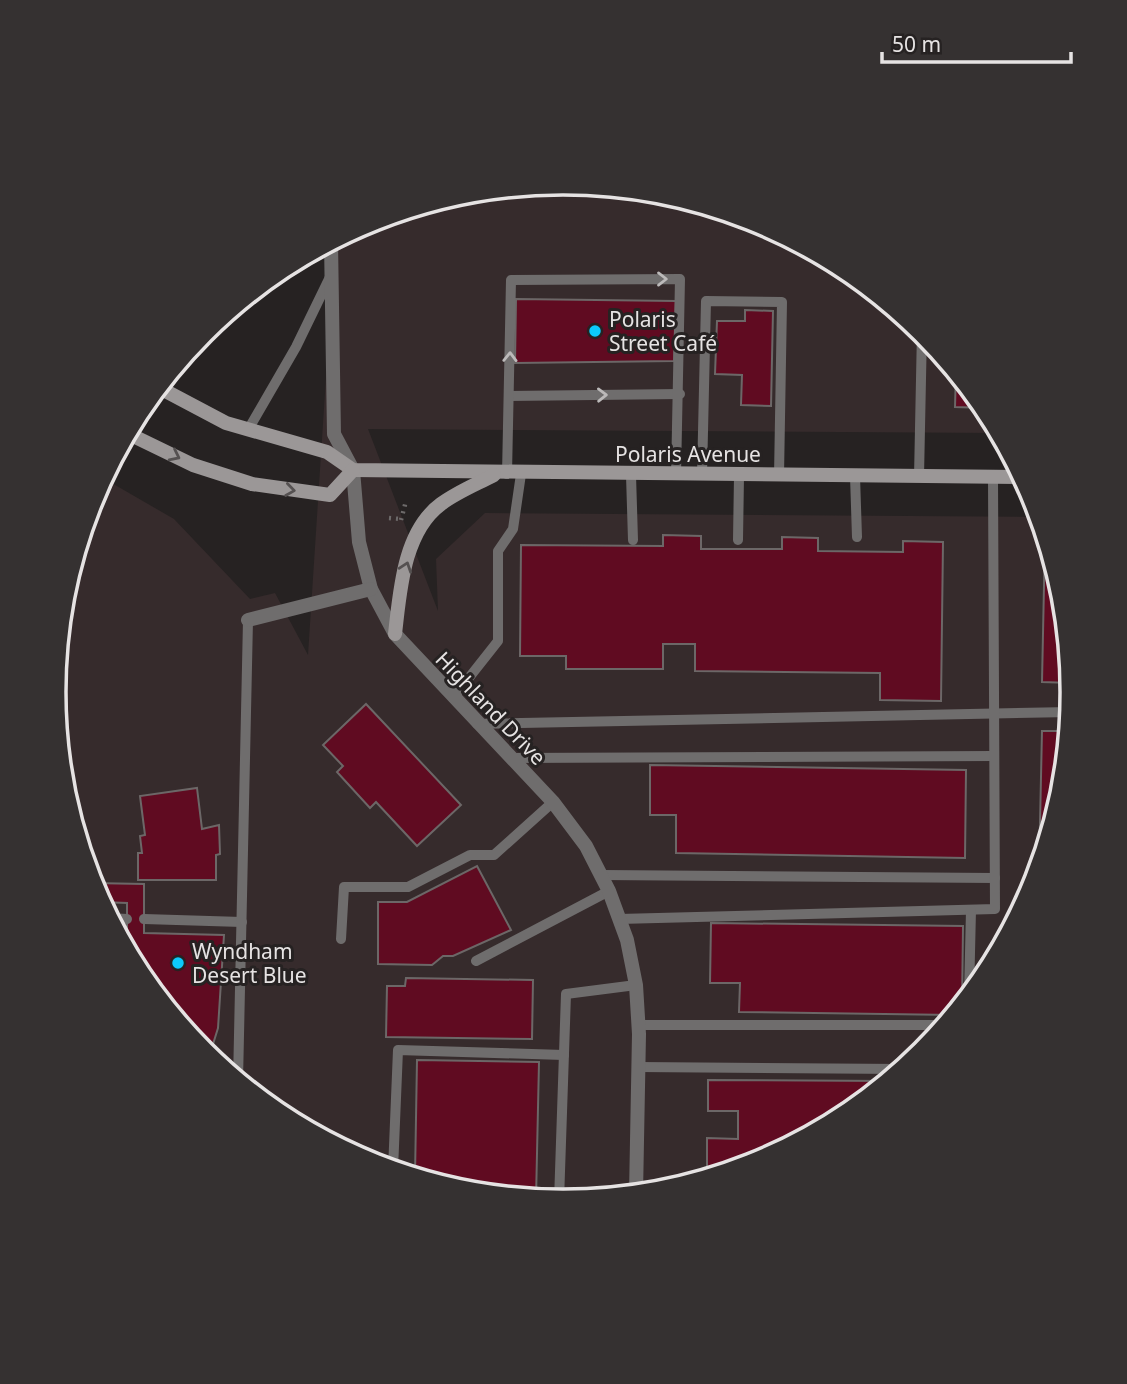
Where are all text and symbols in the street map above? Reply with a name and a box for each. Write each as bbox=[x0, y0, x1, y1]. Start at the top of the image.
scale bar bbox=[882, 21, 1071, 65]
text: 50 m bbox=[892, 30, 941, 58]
one-way arrow bbox=[657, 271, 668, 287]
place label: Polaris Street Café bbox=[609, 305, 717, 357]
marker: Polaris Street Café bbox=[587, 323, 603, 339]
one-way arrow bbox=[502, 351, 517, 362]
one-way arrow bbox=[596, 387, 607, 402]
street label: Polaris Avenue bbox=[615, 440, 761, 468]
one-way arrow bbox=[168, 448, 180, 462]
one-way arrow bbox=[284, 482, 296, 497]
one-way arrow bbox=[398, 561, 412, 573]
street label: Highland Drive bbox=[430, 645, 552, 771]
place label: Wyndham Desert Blue bbox=[192, 937, 307, 989]
marker: Wyndham Desert Blue bbox=[170, 955, 186, 971]

